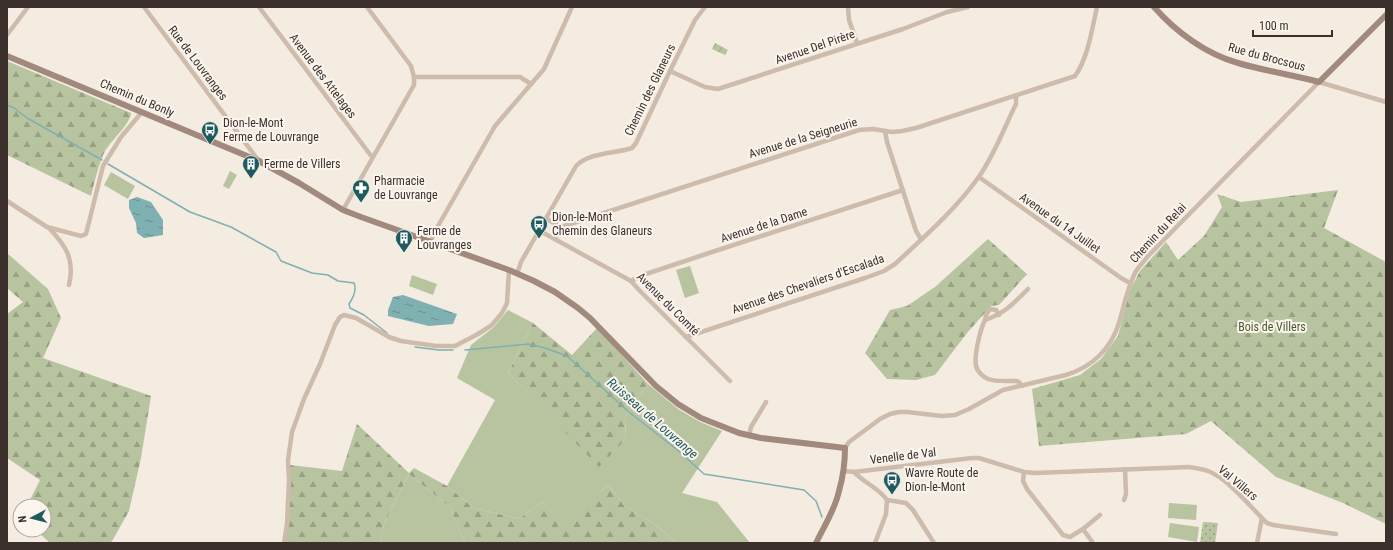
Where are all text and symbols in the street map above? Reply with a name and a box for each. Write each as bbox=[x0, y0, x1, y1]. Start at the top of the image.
scale bar bbox=[1253, 12, 1332, 38]
text: 100 m bbox=[1259, 19, 1289, 33]
street label: Rue de Louvranges bbox=[165, 23, 231, 103]
street label: Avenue Del Pirère bbox=[773, 27, 857, 67]
street label: Avenue des Attelages bbox=[287, 31, 359, 121]
street label: Rue du Brocsous bbox=[1227, 40, 1307, 74]
street label: Chemin des Glaneurs bbox=[622, 42, 678, 138]
street label: Chemin du Bonly bbox=[98, 76, 176, 120]
street label: Avenue de la Seigneurie bbox=[747, 115, 859, 161]
place label: Dion-le-Mont Ferme de Louvrange bbox=[223, 116, 319, 144]
bus stop icon: Dion-le-Mont Ferme de Louvrange bbox=[200, 120, 220, 145]
building icon: Ferme de Villers bbox=[241, 154, 261, 179]
place label: Ferme de Villers bbox=[264, 157, 340, 171]
place label: Pharmacie de Louvrange bbox=[374, 174, 438, 202]
pharmacy icon: Pharmacie de Louvrange bbox=[351, 178, 371, 203]
street label: Avenue du 14 Juillet bbox=[1017, 190, 1103, 256]
street label: Chemin du Relai bbox=[1127, 200, 1189, 266]
street label: Avenue de la Dame bbox=[719, 204, 809, 246]
place label: Dion-le-Mont Chemin des Glaneurs bbox=[552, 210, 652, 238]
bus stop icon: Dion-le-Mont Chemin des Glaneurs bbox=[529, 214, 549, 239]
place label: Ferme de Louvranges bbox=[417, 224, 472, 252]
building icon: Ferme de Louvranges bbox=[394, 228, 414, 253]
street label: Avenue des Chevaliers d'Escalada bbox=[730, 251, 886, 317]
street label: Avenue du Comté bbox=[634, 270, 703, 339]
park label: Bois de Villers bbox=[1238, 320, 1306, 334]
water label: Ruisseau de Louvrange bbox=[604, 375, 701, 462]
street label: Venelle de Val bbox=[869, 445, 937, 467]
street label: Val Villers bbox=[1215, 462, 1261, 504]
place label: Wavre Route de Dion-le-Mont bbox=[905, 466, 979, 494]
bus stop icon: Wavre Route de Dion-le-Mont bbox=[882, 470, 902, 495]
north arrow bbox=[12, 498, 52, 538]
text: N bbox=[16, 515, 29, 523]

